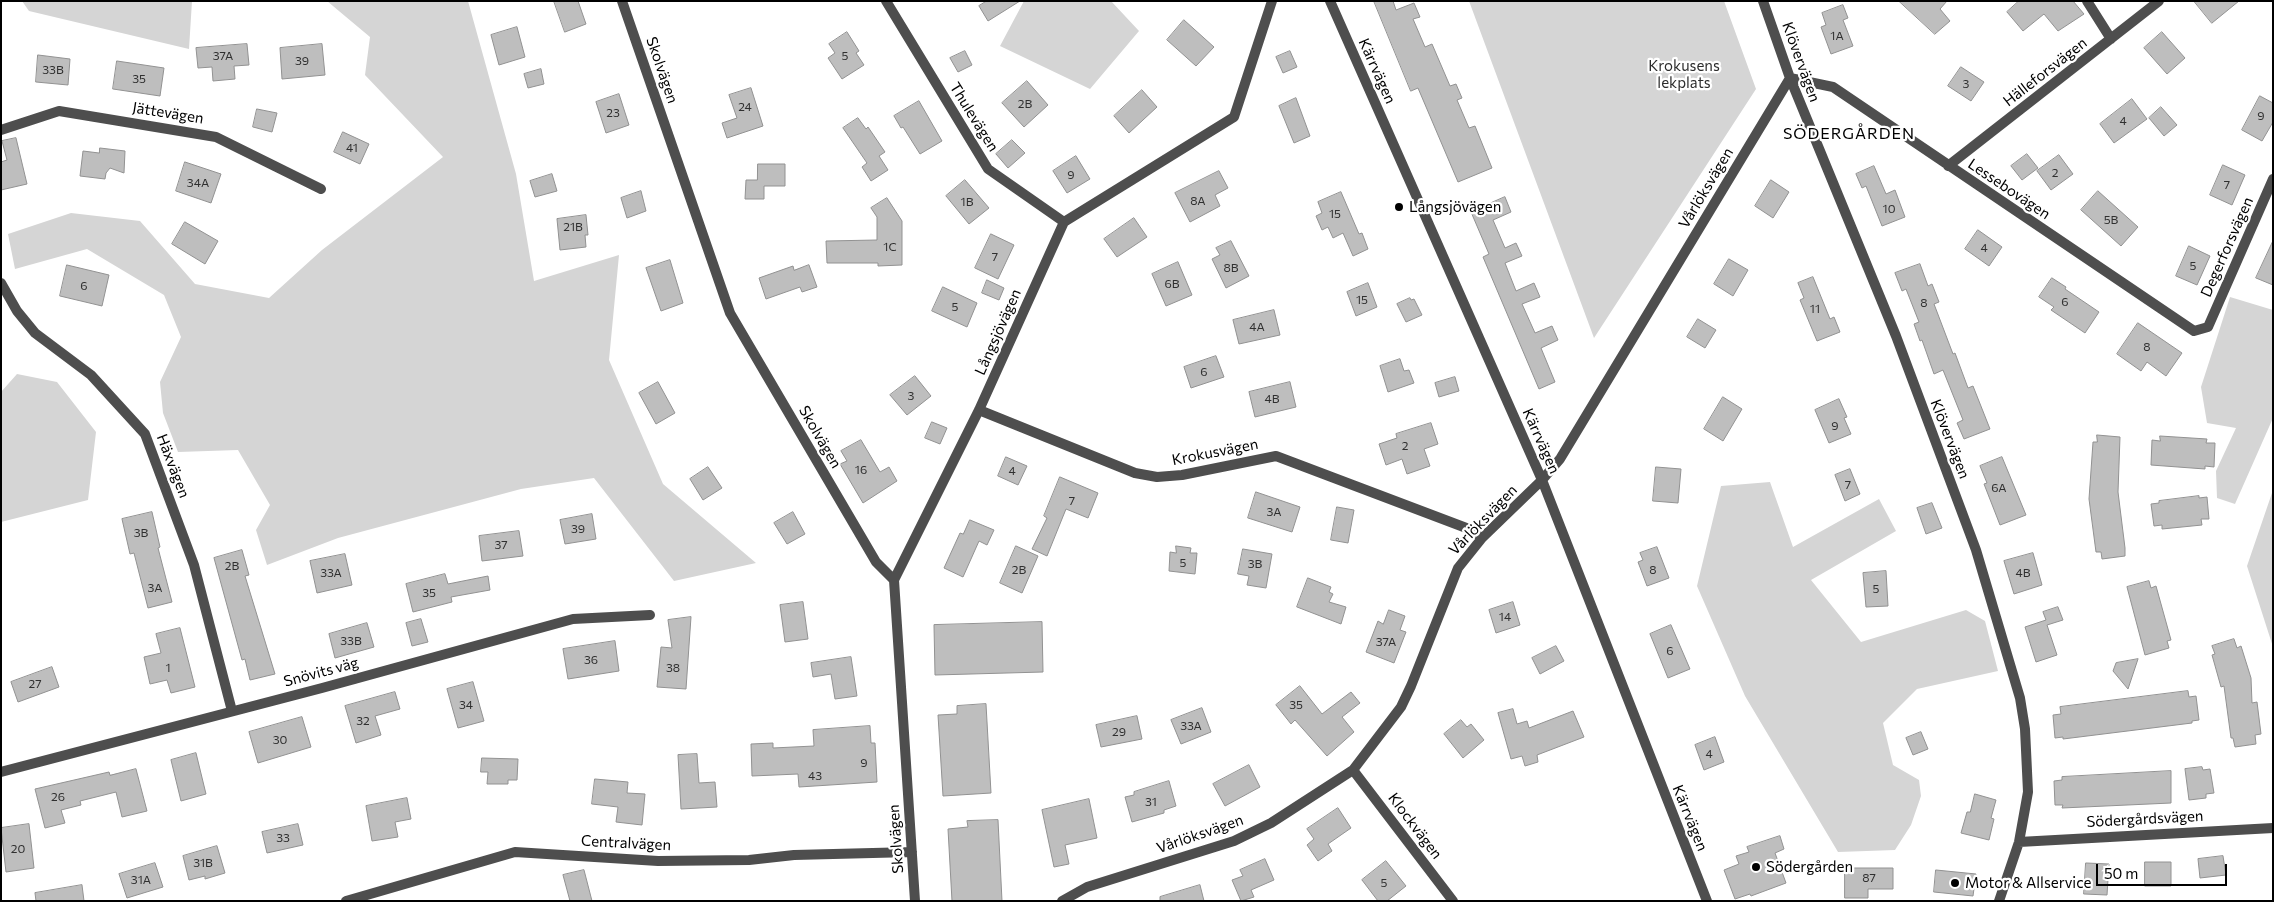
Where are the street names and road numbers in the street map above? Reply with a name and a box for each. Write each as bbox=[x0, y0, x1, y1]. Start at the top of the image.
street label: Klövervägen bbox=[1778, 20, 1824, 104]
street label: Skolvägen bbox=[642, 34, 682, 106]
street label: Hälleforsvägen bbox=[2000, 34, 2090, 110]
street label: Kärrvägen bbox=[1355, 36, 1399, 106]
street label: Thulevägen bbox=[946, 79, 1002, 155]
street label: Jättevägen bbox=[131, 98, 205, 128]
street label: Vårlöksvägen bbox=[1675, 145, 1737, 231]
street label: Lessebovägen bbox=[1964, 155, 2054, 223]
street label: Degerforsvägen bbox=[2197, 194, 2257, 300]
street label: Långsjövägen bbox=[971, 286, 1025, 378]
street label: Klövervägen bbox=[1927, 397, 1973, 481]
street label: Skolvägen bbox=[795, 403, 845, 471]
street label: Kärrvägen bbox=[1519, 406, 1563, 476]
street label: Häxvägen bbox=[153, 432, 193, 500]
street label: Krokusvägen bbox=[1170, 435, 1260, 469]
street label: Vårlöksvägen bbox=[1445, 481, 1521, 559]
street label: Snövits väg bbox=[282, 653, 360, 691]
street label: Kärrvägen bbox=[1669, 782, 1711, 854]
street label: Klockvägen bbox=[1384, 789, 1446, 863]
street label: Skolvägen bbox=[885, 804, 907, 874]
street label: Södergårdsvägen bbox=[2086, 807, 2204, 831]
street label: Vårlöksvägen bbox=[1154, 811, 1246, 857]
street label: Centralvägen bbox=[580, 832, 672, 854]

